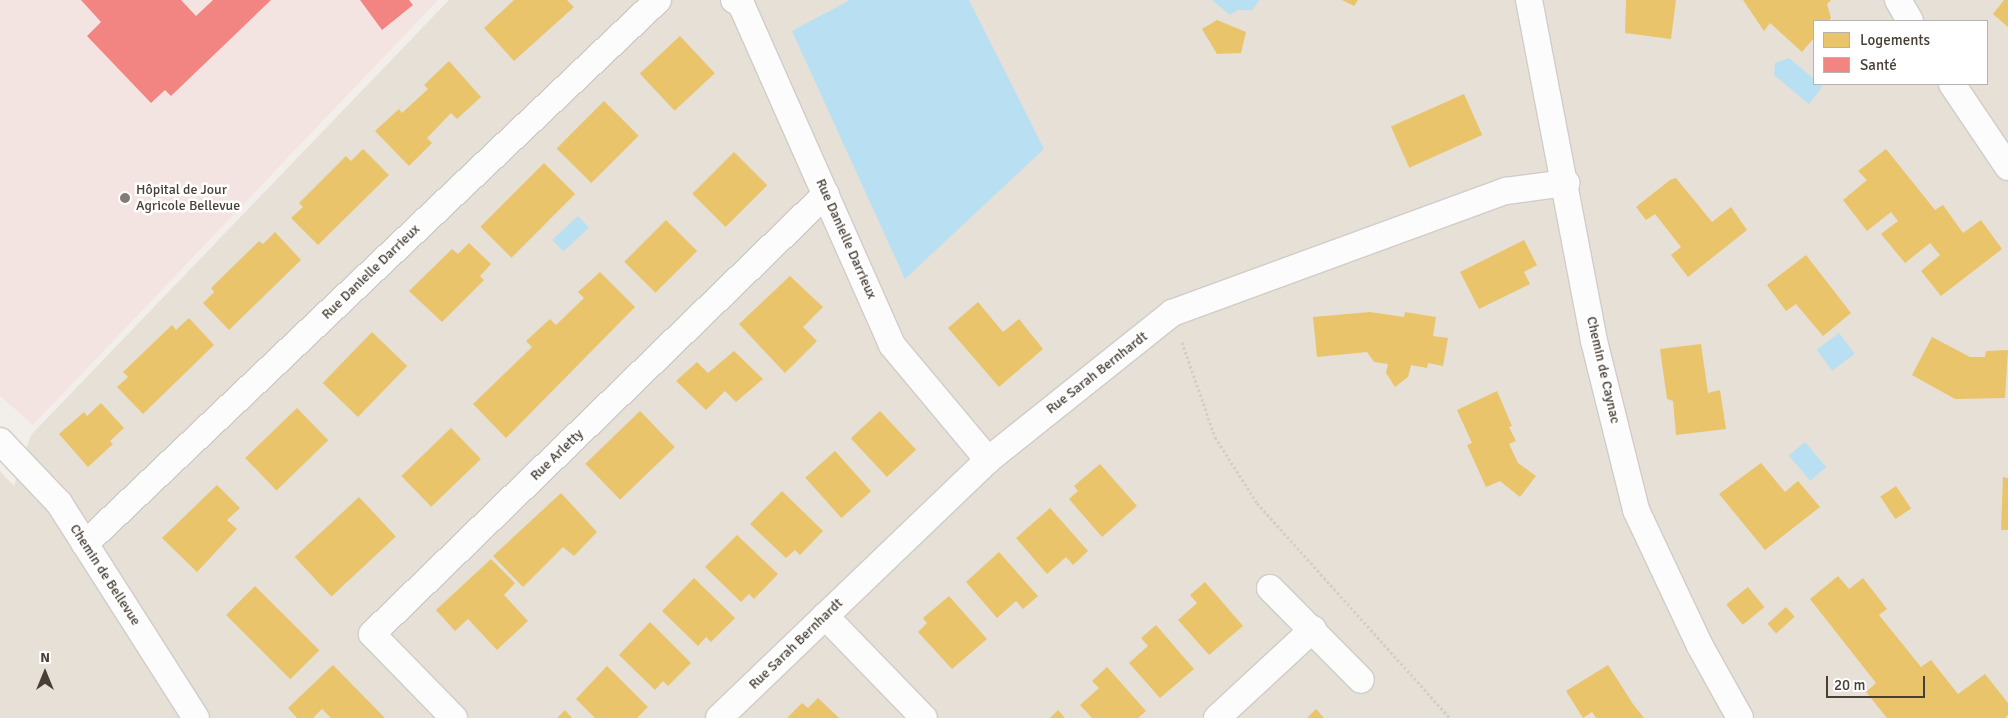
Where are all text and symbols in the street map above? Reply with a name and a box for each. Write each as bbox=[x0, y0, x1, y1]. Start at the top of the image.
legend bbox=[1813, 20, 1988, 85]
text: Logements bbox=[1860, 31, 1930, 49]
text: Santé bbox=[1860, 56, 1897, 74]
street label: Rue Danielle Darrieux bbox=[812, 176, 880, 302]
place label: Hôpital de Jour Agricole Bellevue bbox=[136, 182, 240, 214]
marker: Hôpital de Jour Agricole Bellevue bbox=[118, 191, 132, 205]
street label: Rue Danielle Darrieux bbox=[318, 221, 424, 323]
street label: Chemin de Caynac bbox=[1583, 315, 1623, 425]
street label: Rue Sarah Bernhardt bbox=[1043, 328, 1151, 418]
street label: Rue Arletty bbox=[527, 426, 587, 484]
street label: Chemin de Bellevue bbox=[66, 521, 144, 629]
street label: Rue Sarah Bernhardt bbox=[746, 595, 846, 693]
north arrow bbox=[20, 648, 70, 698]
text: N bbox=[40, 649, 50, 666]
scale bar bbox=[1828, 666, 1927, 698]
text: 20 m bbox=[1834, 676, 1865, 694]

